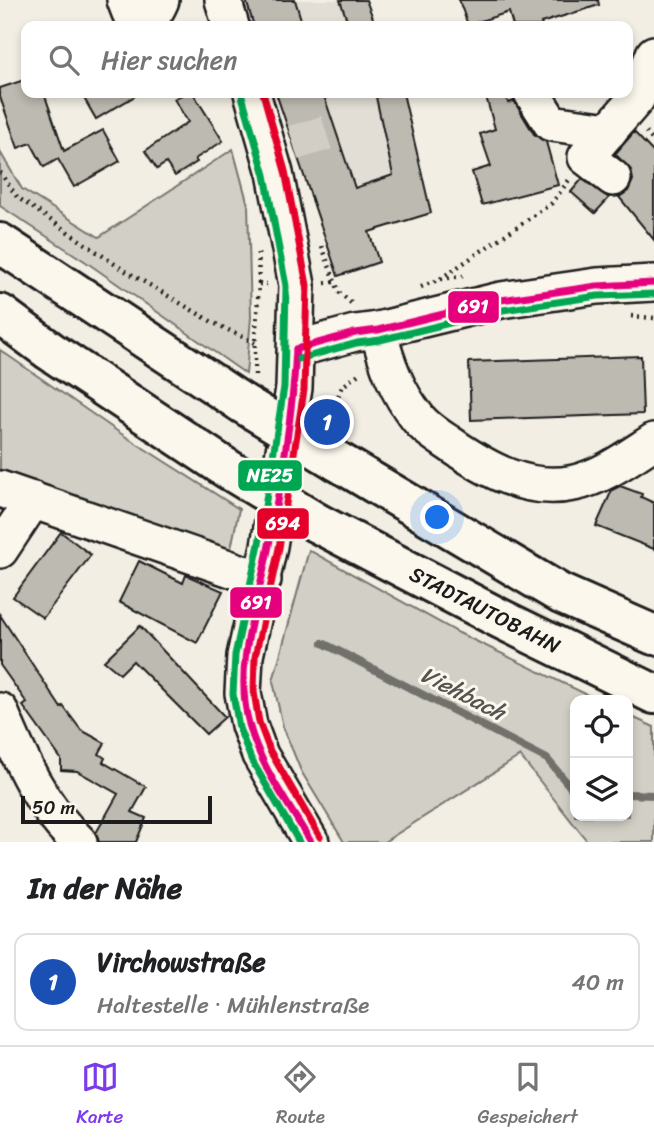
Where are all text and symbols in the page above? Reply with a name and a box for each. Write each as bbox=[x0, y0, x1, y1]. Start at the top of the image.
search box bbox=[21, 21, 633, 98]
text: Hier suchen bbox=[101, 37, 237, 83]
icon: search bbox=[45, 41, 83, 79]
line badge: 691 bbox=[447, 290, 500, 324]
text: 691 bbox=[457, 290, 488, 323]
pin: 1 bbox=[304, 396, 350, 448]
line badge: NE25 bbox=[237, 459, 303, 492]
text: NE25 bbox=[246, 459, 294, 492]
your location bbox=[420, 500, 454, 534]
line badge: 694 bbox=[256, 507, 310, 540]
text: 694 bbox=[265, 507, 300, 540]
street label: STADTAUTOBAHN bbox=[403, 555, 568, 665]
line badge: 691 bbox=[229, 586, 283, 619]
text: 691 bbox=[240, 586, 271, 619]
water label: Viehbach bbox=[413, 654, 514, 733]
map controls bbox=[570, 695, 633, 821]
button: locate bbox=[570, 695, 633, 758]
button: layers bbox=[570, 758, 633, 821]
text: 50 m bbox=[32, 791, 75, 824]
scale bar bbox=[21, 793, 212, 825]
text: In der Nähe bbox=[28, 861, 182, 915]
text: Virchowstraße bbox=[97, 939, 266, 985]
text: 1 bbox=[48, 962, 58, 1003]
text: 40 m bbox=[571, 962, 624, 1003]
text: Haltestelle · Mühlenstraße bbox=[97, 985, 369, 1026]
tab: Karte bbox=[76, 1058, 123, 1133]
tab: Route bbox=[276, 1058, 325, 1133]
tab: Gespeichert bbox=[478, 1058, 578, 1133]

